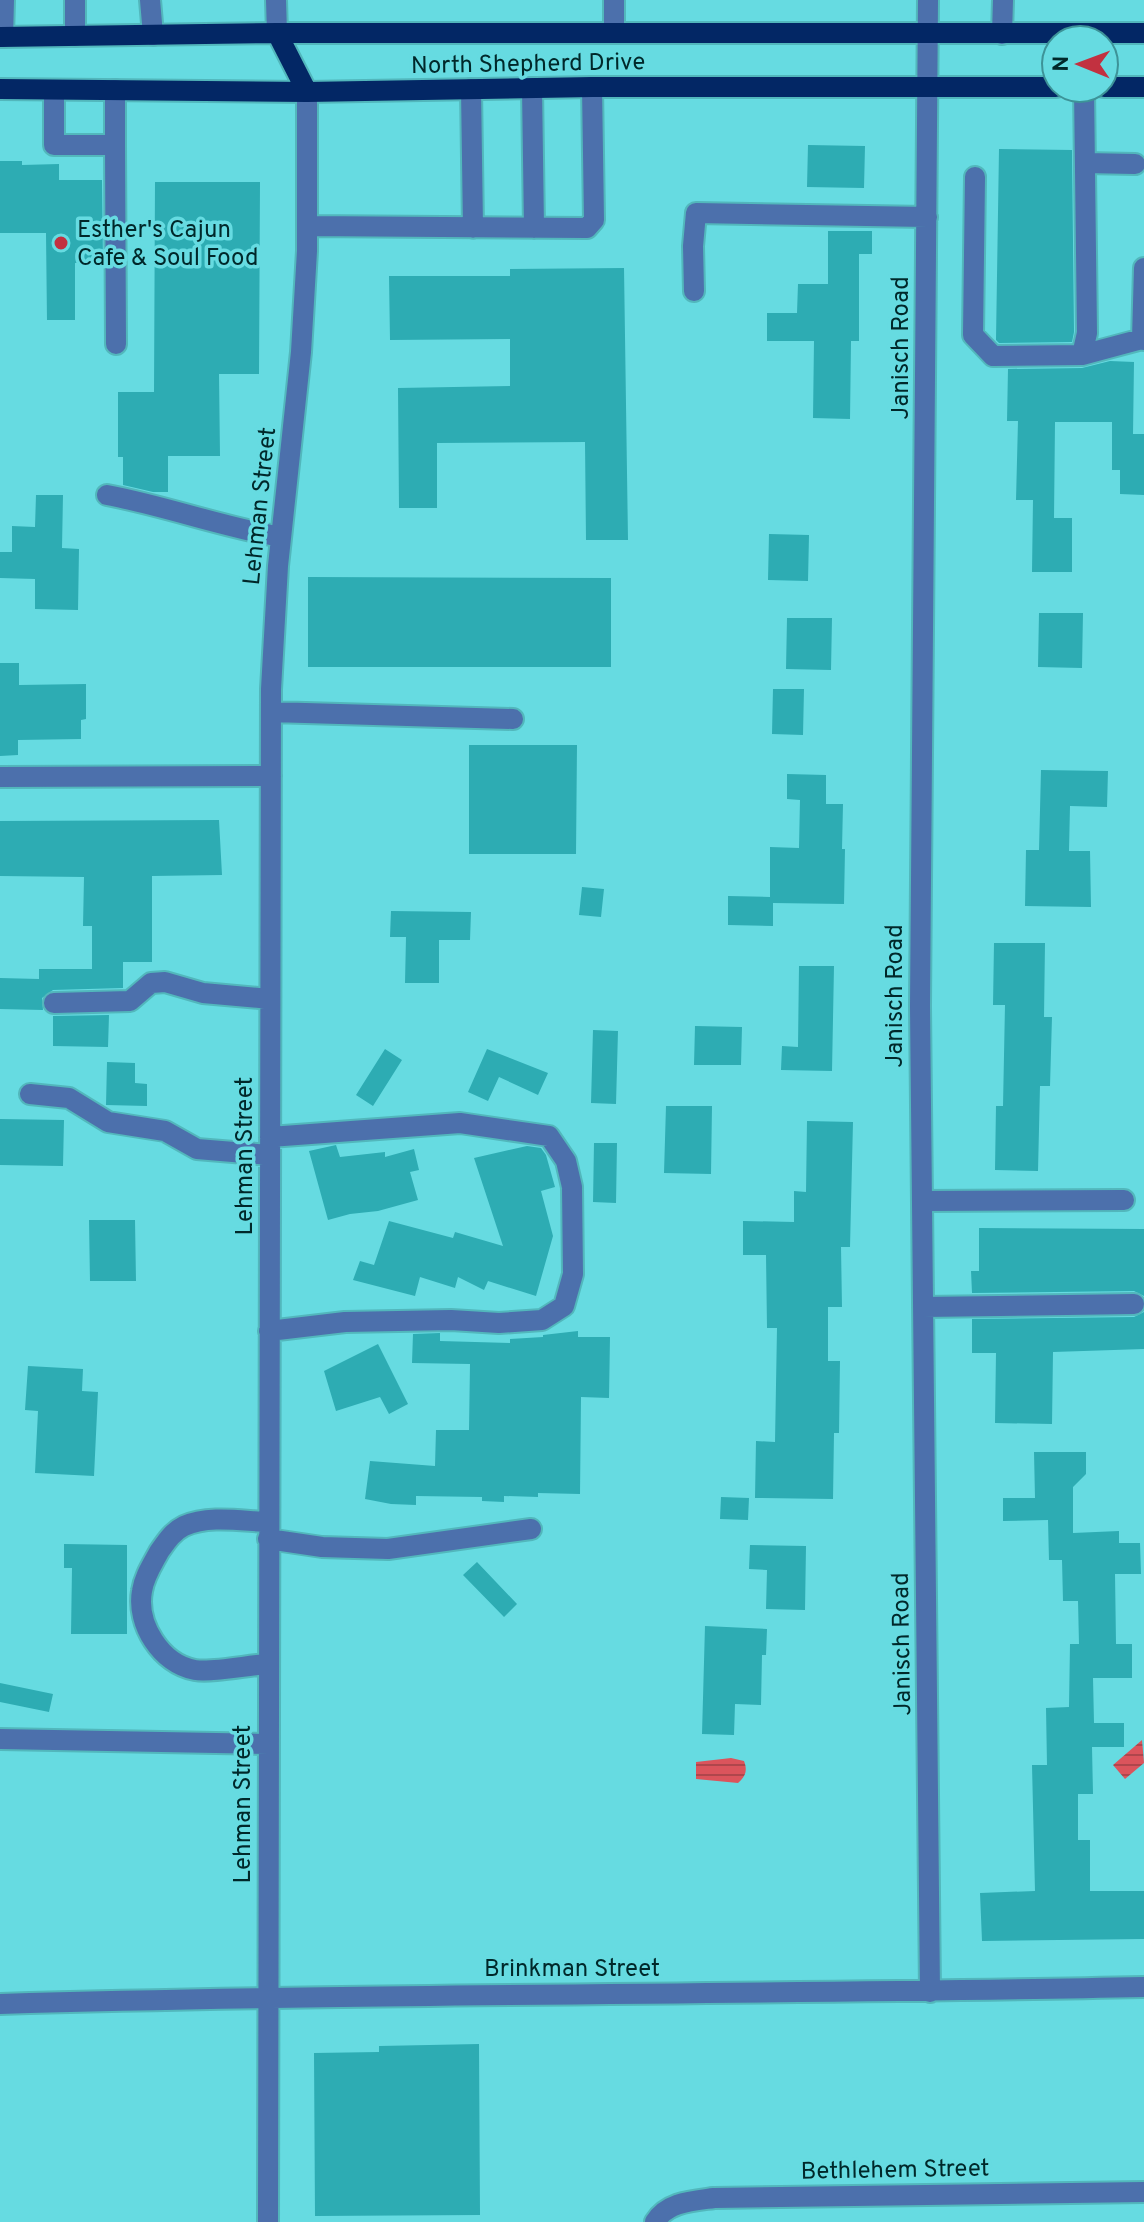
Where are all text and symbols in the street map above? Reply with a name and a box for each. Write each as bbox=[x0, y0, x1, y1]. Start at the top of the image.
north arrow bbox=[1040, 24, 1120, 104]
street label: North Shepherd Drive bbox=[411, 48, 646, 82]
text: N bbox=[1049, 56, 1076, 72]
place label: Esther's Cajun Cafe & Soul Food bbox=[77, 216, 258, 274]
marker: Esther's Cajun Cafe & Soul Food bbox=[52, 234, 70, 252]
street label: Janisch Road bbox=[887, 276, 917, 420]
street label: Lehman Street bbox=[238, 426, 284, 587]
street label: Janisch Road bbox=[881, 924, 911, 1068]
street label: Lehman Street bbox=[231, 1077, 261, 1235]
street label: Janisch Road bbox=[887, 1572, 919, 1716]
street label: Lehman Street bbox=[229, 1725, 259, 1883]
street label: Brinkman Street bbox=[484, 1955, 660, 1985]
street label: Bethlehem Street bbox=[800, 2154, 990, 2188]

